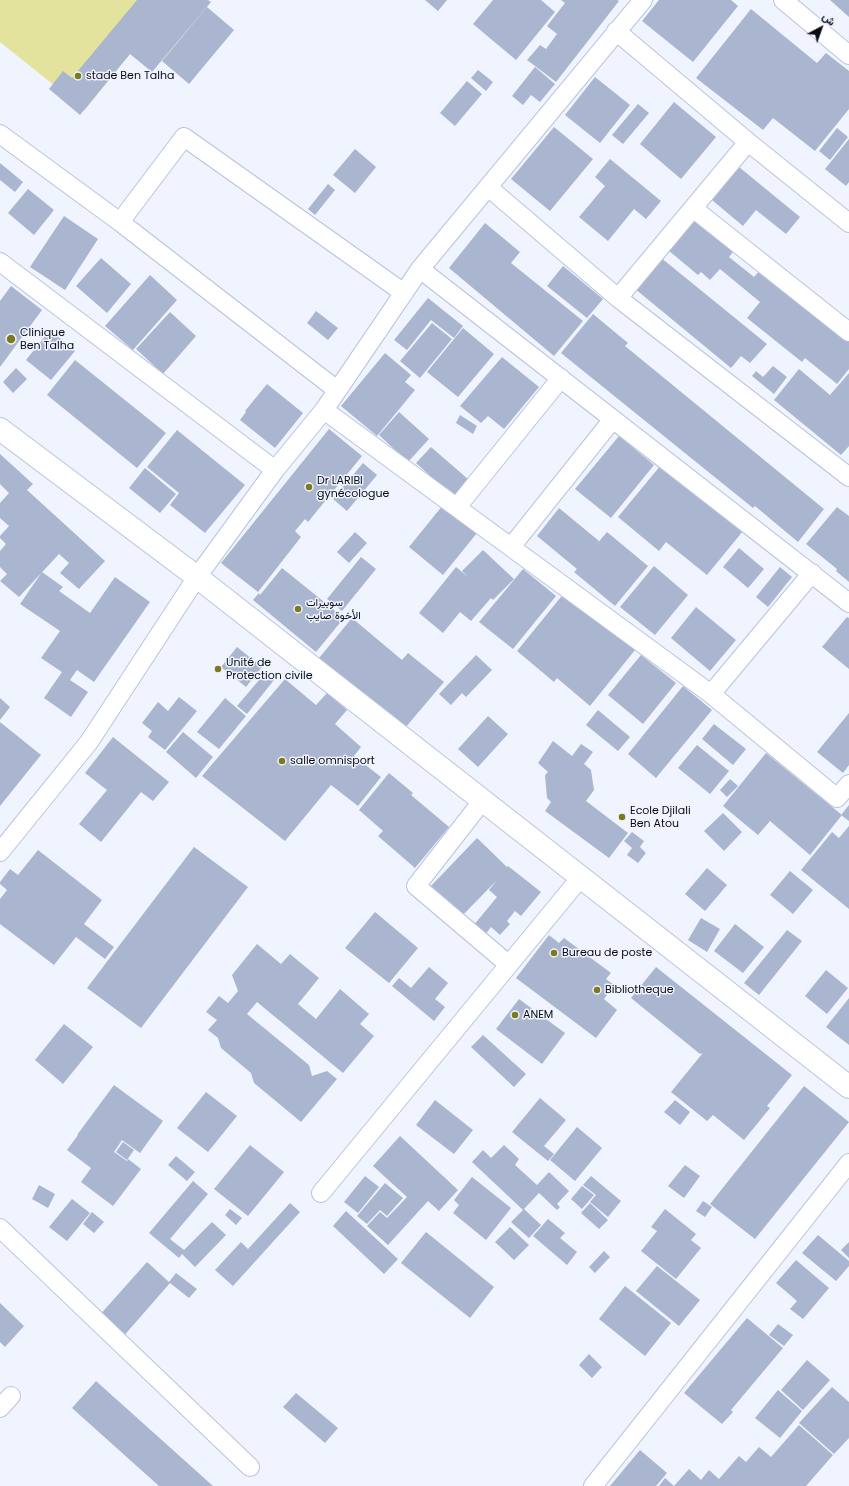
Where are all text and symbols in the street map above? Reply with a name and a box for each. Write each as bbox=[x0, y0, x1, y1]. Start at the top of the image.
north arrow bbox=[801, 8, 841, 48]
text: ش bbox=[819, 9, 839, 29]
place label: stade Ben Talha bbox=[86, 69, 174, 83]
marker: stade Ben Talha bbox=[73, 71, 83, 81]
place label: Clinique Ben Talha bbox=[20, 326, 74, 352]
marker: Clinique Ben Talha bbox=[5, 333, 17, 345]
place label: Dr LARIBI gynécologue bbox=[317, 474, 389, 500]
marker: Dr LARIBI gynécologue bbox=[304, 482, 314, 492]
place label: سوبيرات الأخوة صايب bbox=[306, 596, 361, 622]
marker: سوبيرات الأخوة صايب bbox=[293, 604, 303, 614]
place label: Unité de Protection civile bbox=[226, 656, 313, 682]
marker: Unité de Protection civile bbox=[213, 664, 223, 674]
place label: salle omnisport bbox=[290, 754, 375, 768]
marker: salle omnisport bbox=[277, 756, 287, 766]
place label: Ecole Djilali Ben Atou bbox=[630, 804, 691, 830]
marker: Ecole Djilali Ben Atou bbox=[617, 812, 627, 822]
place label: Bureau de poste bbox=[562, 946, 652, 960]
marker: Bureau de poste bbox=[549, 948, 559, 958]
place label: Bibliotheque bbox=[605, 983, 673, 997]
marker: Bibliotheque bbox=[592, 985, 602, 995]
place label: ANEM bbox=[523, 1008, 553, 1022]
marker: ANEM bbox=[510, 1010, 520, 1020]

